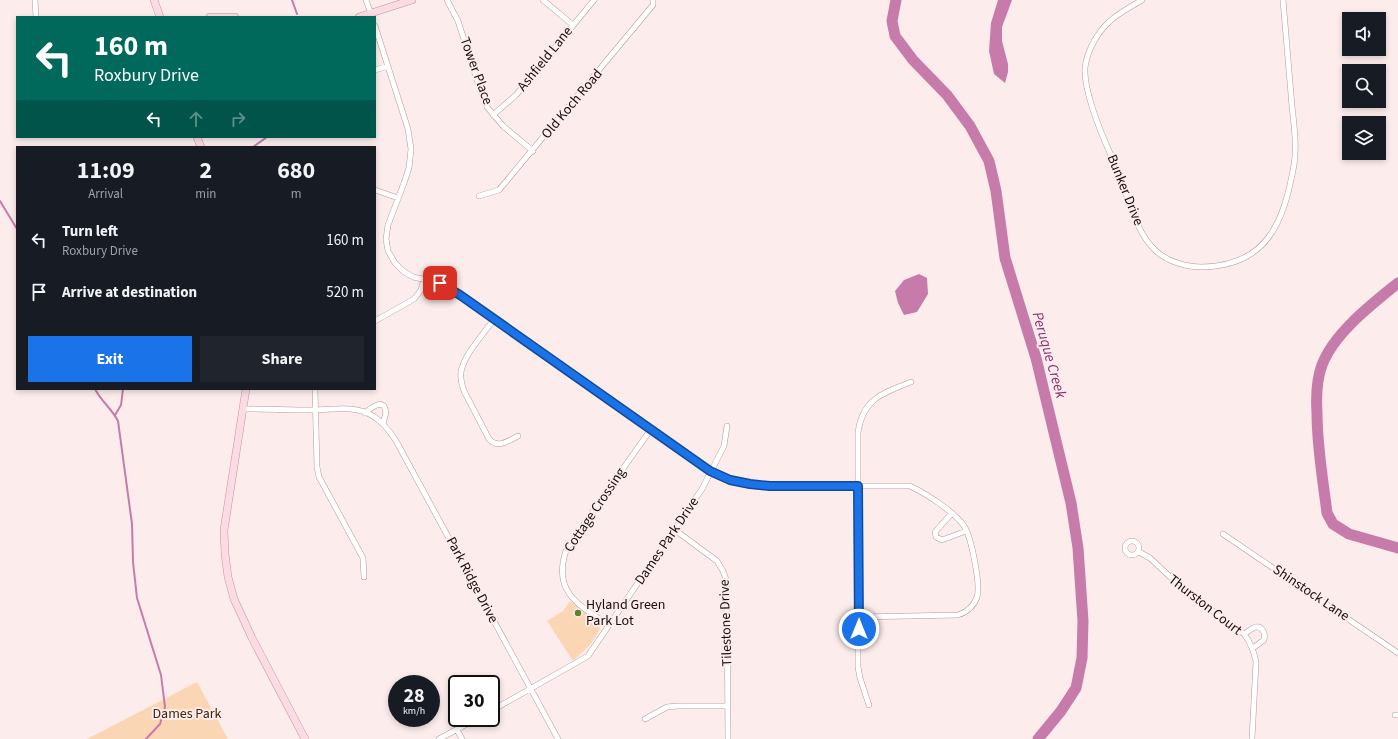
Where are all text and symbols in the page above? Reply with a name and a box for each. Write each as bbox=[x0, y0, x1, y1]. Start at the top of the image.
map controls bbox=[1342, 12, 1386, 160]
button: sound bbox=[1342, 12, 1386, 56]
street label: Ashfield Lane bbox=[513, 22, 577, 96]
text: 160 m bbox=[94, 26, 168, 66]
icon: left bbox=[28, 32, 80, 84]
street label: Tower Place bbox=[455, 35, 497, 108]
text: Roxbury Drive bbox=[94, 63, 199, 88]
button: search bbox=[1342, 64, 1386, 108]
street label: Old Koch Road bbox=[537, 65, 607, 143]
icon: left bbox=[143, 108, 165, 130]
icon: ahead bbox=[185, 108, 207, 130]
icon: right bbox=[227, 108, 249, 130]
button: layers bbox=[1342, 116, 1386, 160]
street label: Bunker Drive bbox=[1102, 151, 1148, 229]
text: 11:09 bbox=[77, 153, 135, 188]
text: 2 bbox=[200, 153, 212, 188]
text: 680 bbox=[277, 153, 315, 188]
text: Arrival bbox=[88, 185, 123, 203]
text: min bbox=[195, 185, 216, 203]
text: m bbox=[291, 185, 302, 203]
text: Turn left bbox=[62, 221, 118, 242]
icon: left bbox=[28, 229, 50, 251]
text: 160 m bbox=[326, 230, 364, 251]
text: Roxbury Drive bbox=[62, 242, 138, 260]
pin bbox=[423, 266, 457, 300]
icon: arrive bbox=[429, 272, 451, 294]
icon: arrive bbox=[28, 281, 50, 303]
text: Arrive at destination bbox=[62, 282, 197, 303]
text: 520 m bbox=[326, 282, 364, 303]
water label: Peruque Creek bbox=[1027, 309, 1072, 401]
button: Exit bbox=[28, 336, 192, 382]
button: Share bbox=[200, 336, 364, 382]
street label: Cottage Crossing bbox=[559, 464, 631, 556]
street label: Dames Park Drive bbox=[630, 493, 704, 589]
street label: Park Ridge Drive bbox=[441, 533, 503, 627]
street label: Shinstock Lane bbox=[1269, 560, 1353, 626]
street label: Thurston Court bbox=[1164, 570, 1246, 640]
street label: Tilestone Drive bbox=[714, 579, 738, 667]
place label: Hyland Green Park Lot bbox=[586, 595, 665, 631]
marker: Hyland Green Park Lot bbox=[573, 608, 583, 618]
position arrow bbox=[838, 608, 880, 650]
speed limit sign: 30 bbox=[448, 675, 500, 727]
text: 28 bbox=[403, 682, 425, 710]
park label: Dames Park bbox=[152, 704, 222, 724]
text: km/h bbox=[403, 704, 425, 718]

